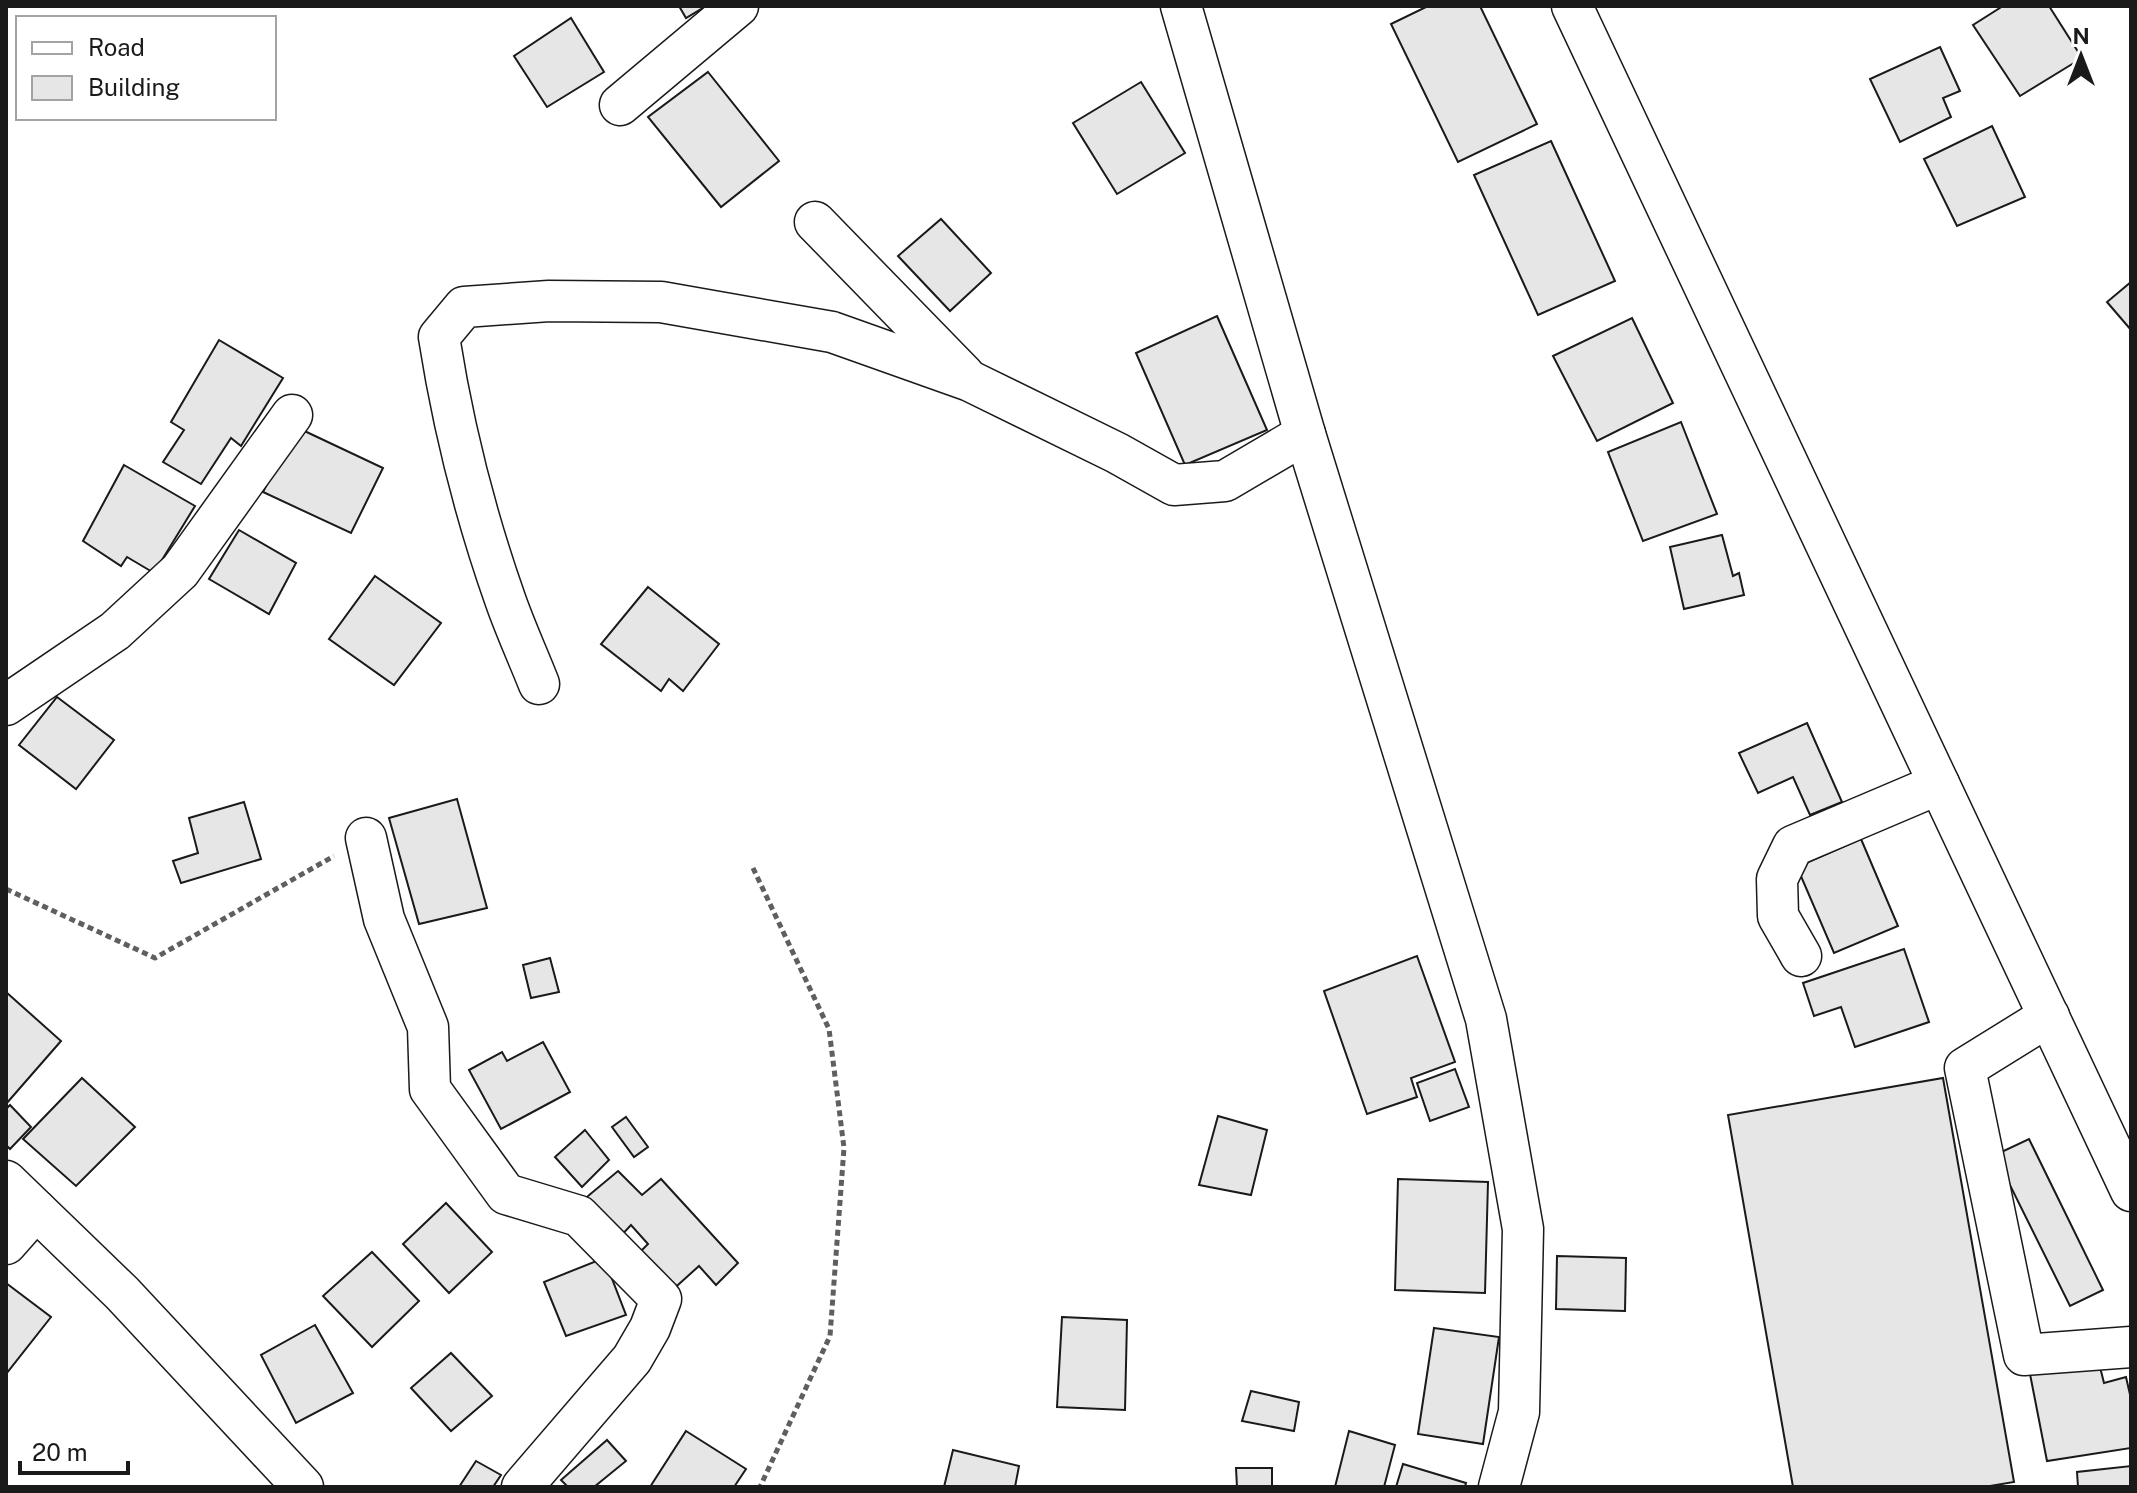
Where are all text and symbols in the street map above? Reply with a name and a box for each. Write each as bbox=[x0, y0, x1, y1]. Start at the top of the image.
legend bbox=[16, 16, 276, 120]
north arrow bbox=[2041, 16, 2121, 96]
text: N bbox=[2072, 23, 2090, 49]
text: Road bbox=[88, 33, 145, 61]
text: Building bbox=[88, 73, 180, 101]
scale bar bbox=[20, 1425, 128, 1475]
text: 20 m bbox=[32, 1438, 88, 1466]

